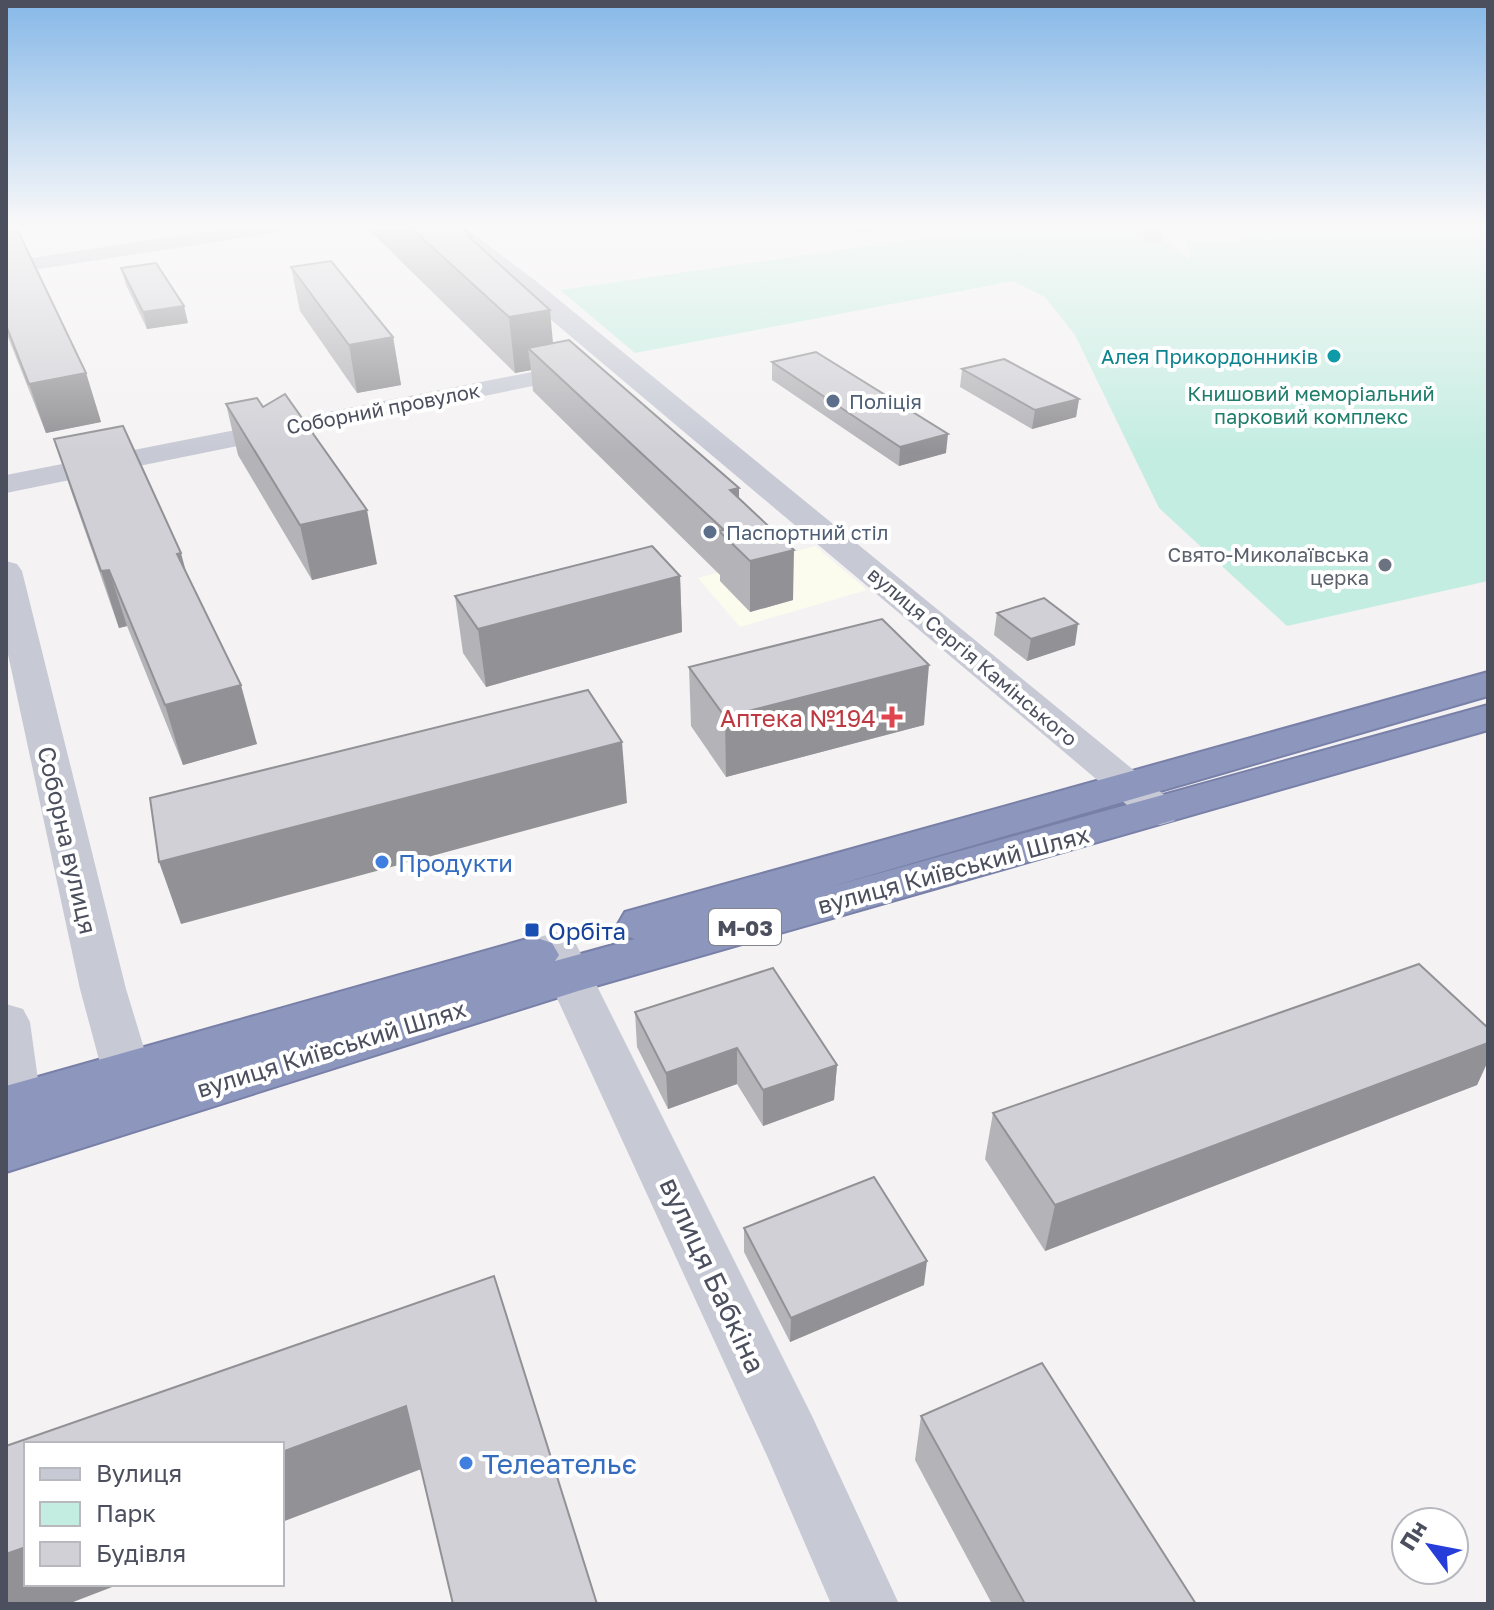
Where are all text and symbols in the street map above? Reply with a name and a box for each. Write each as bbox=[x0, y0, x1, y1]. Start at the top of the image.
place label: Алея Прикордонників bbox=[1101, 344, 1318, 368]
marker: Алея Прикордонників bbox=[1325, 347, 1343, 365]
street label: Соборний провулок bbox=[284, 377, 482, 439]
park label: Книшовий меморіальний парковий комплекс bbox=[1187, 381, 1435, 428]
place label: Поліція bbox=[849, 389, 922, 413]
marker: Поліція bbox=[824, 392, 842, 410]
place label: Паспортний стіл bbox=[726, 520, 888, 544]
marker: Паспортний стіл bbox=[701, 523, 719, 541]
place label: Свято-Миколаївська церка bbox=[1168, 542, 1369, 589]
marker: Свято-Миколаївська церка bbox=[1376, 556, 1394, 574]
street label: вулиця Сергія Камінського bbox=[864, 561, 1082, 751]
place label: Аптека №194 bbox=[720, 703, 876, 732]
marker: Аптека №194 bbox=[883, 708, 901, 726]
street label: Соборна вулиця bbox=[32, 743, 104, 937]
street label: вулиця Київський Шлях bbox=[814, 819, 1092, 919]
place label: Продукти bbox=[398, 848, 513, 877]
marker: Продукти bbox=[373, 853, 391, 871]
road number: М-03 bbox=[709, 909, 781, 945]
place label: Орбіта bbox=[548, 916, 626, 945]
marker: Орбіта bbox=[523, 921, 541, 939]
street label: вулиця Київський Шлях bbox=[193, 993, 469, 1103]
street label: вулиця Бабкіна bbox=[653, 1172, 773, 1378]
legend bbox=[24, 1442, 284, 1586]
place label: Телеательє bbox=[482, 1447, 637, 1480]
marker: Телеательє bbox=[457, 1454, 475, 1472]
text: Вулиця bbox=[96, 1458, 182, 1487]
text: Парк bbox=[96, 1498, 156, 1527]
north arrow bbox=[1390, 1506, 1470, 1586]
text: Пн bbox=[1393, 1515, 1432, 1555]
text: Будівля bbox=[96, 1538, 186, 1567]

